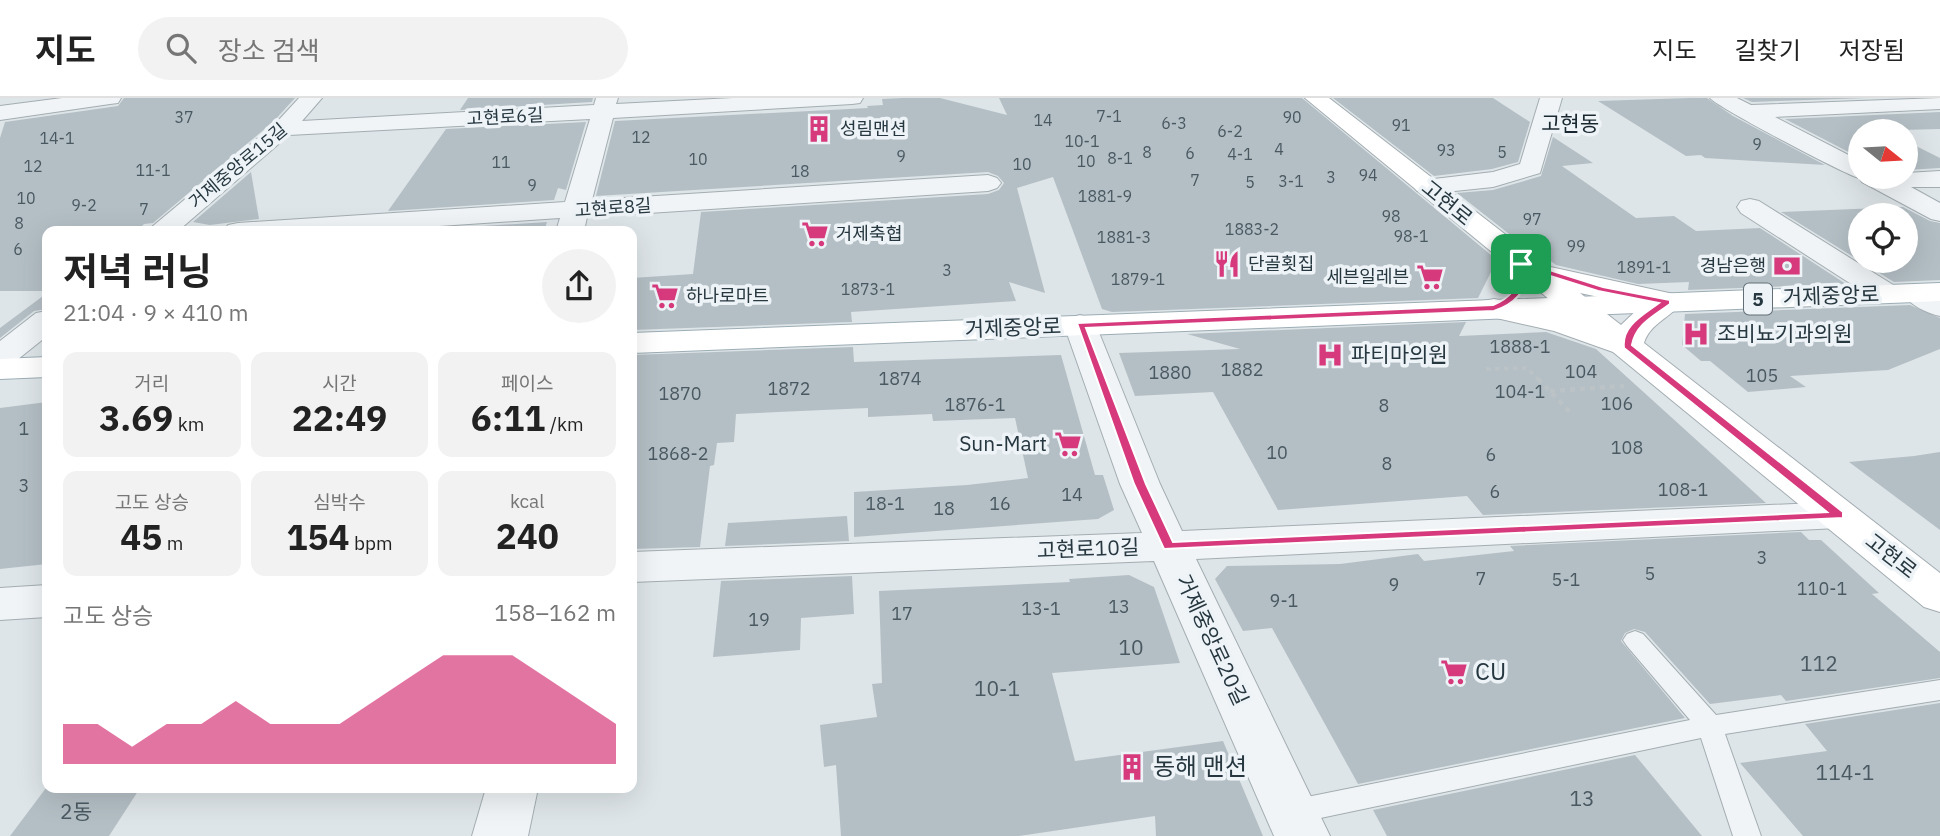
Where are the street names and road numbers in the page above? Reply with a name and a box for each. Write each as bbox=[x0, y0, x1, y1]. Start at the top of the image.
street label: 고현로6길 bbox=[466, 103, 544, 130]
street label: 거제중앙로15길 bbox=[184, 118, 291, 213]
street label: 고현로 bbox=[1416, 173, 1479, 231]
street label: 고현로8길 bbox=[574, 193, 652, 222]
street label: 거제중앙로 bbox=[1782, 279, 1880, 311]
road number: 5 bbox=[1744, 284, 1772, 314]
street label: 거제중앙로 bbox=[964, 311, 1062, 343]
street label: 고현로 bbox=[1860, 526, 1923, 584]
street label: 고현로10길 bbox=[1036, 532, 1140, 564]
street label: 거제중앙로20길 bbox=[1170, 570, 1255, 709]

